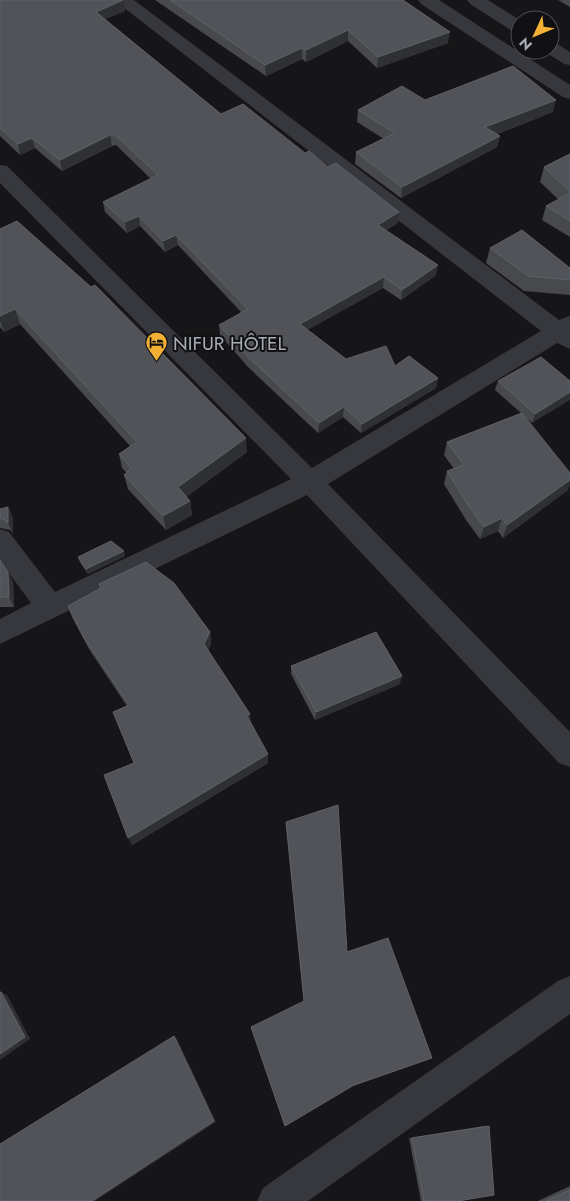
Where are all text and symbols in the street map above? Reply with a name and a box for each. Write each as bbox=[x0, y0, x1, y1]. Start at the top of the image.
north arrow bbox=[510, 10, 560, 60]
text: N bbox=[515, 33, 537, 55]
place label: NIFUR HÔTEL bbox=[173, 330, 286, 357]
hotel icon: NIFUR HÔTEL bbox=[145, 331, 169, 362]

